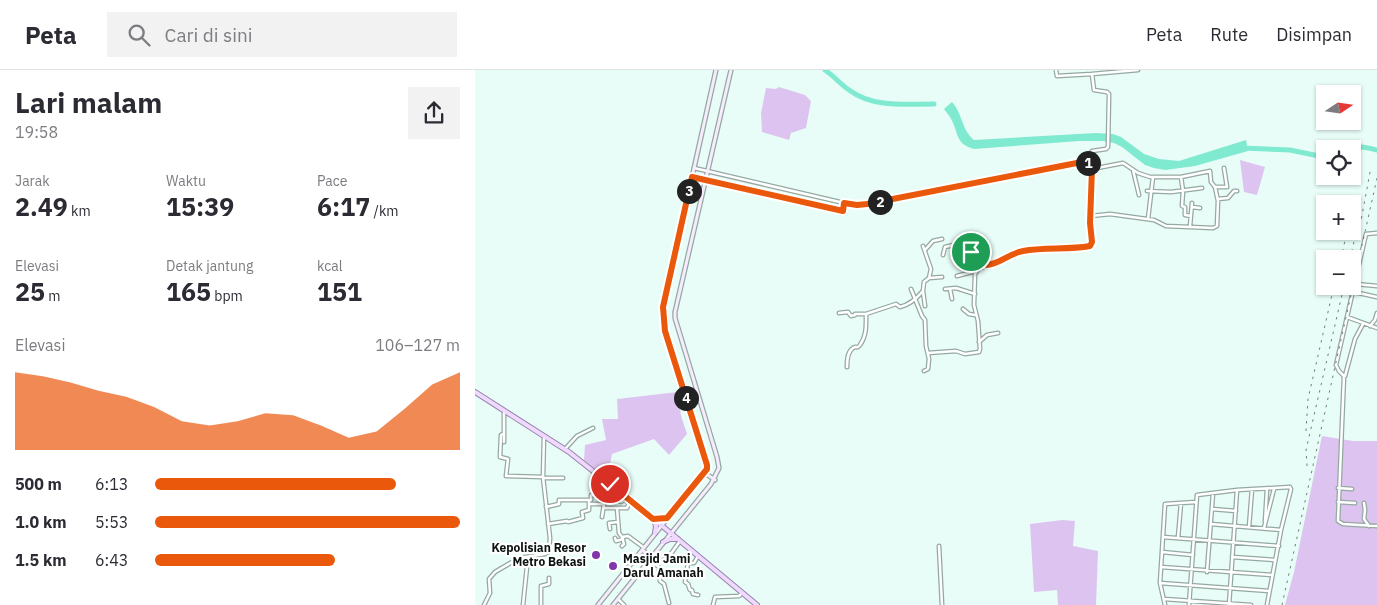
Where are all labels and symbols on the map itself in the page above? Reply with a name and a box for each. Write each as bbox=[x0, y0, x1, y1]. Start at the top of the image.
north arrow bbox=[1316, 85, 1361, 130]
pin: 1 bbox=[1075, 150, 1101, 176]
pin: 3 bbox=[677, 178, 701, 204]
pin: 2 bbox=[867, 190, 893, 214]
pin bbox=[950, 231, 992, 273]
pin: 4 bbox=[673, 386, 699, 410]
pin bbox=[589, 463, 631, 505]
place label: Kepolisian Resor Metro Bekasi bbox=[491, 540, 586, 569]
marker: Kepolisian Resor Metro Bekasi bbox=[590, 549, 602, 561]
place label: Masjid Jami Darul Amanah bbox=[623, 551, 704, 580]
marker: Masjid Jami Darul Amanah bbox=[607, 560, 619, 572]

